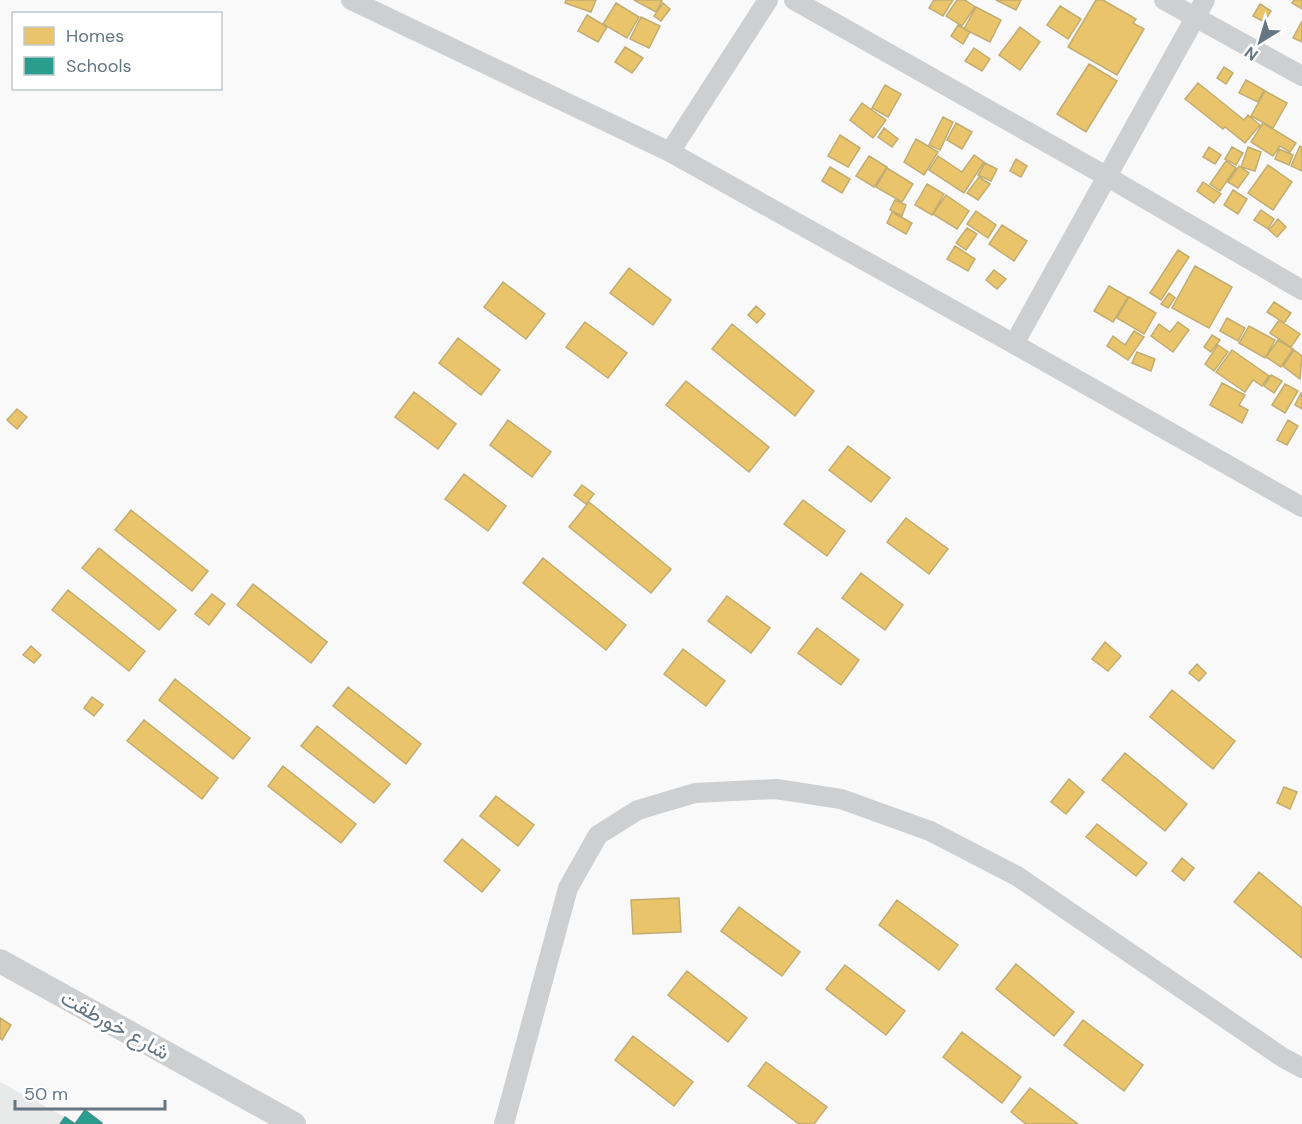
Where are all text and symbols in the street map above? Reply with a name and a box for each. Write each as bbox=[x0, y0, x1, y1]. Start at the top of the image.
legend bbox=[12, 12, 222, 90]
north arrow bbox=[1230, 12, 1290, 72]
text: Homes bbox=[66, 24, 124, 48]
text: N bbox=[1240, 42, 1262, 65]
text: Schools bbox=[66, 54, 131, 78]
street label: شارع خورطقت bbox=[56, 984, 174, 1066]
scale bar bbox=[15, 1073, 165, 1111]
text: 50 m bbox=[24, 1082, 68, 1106]

